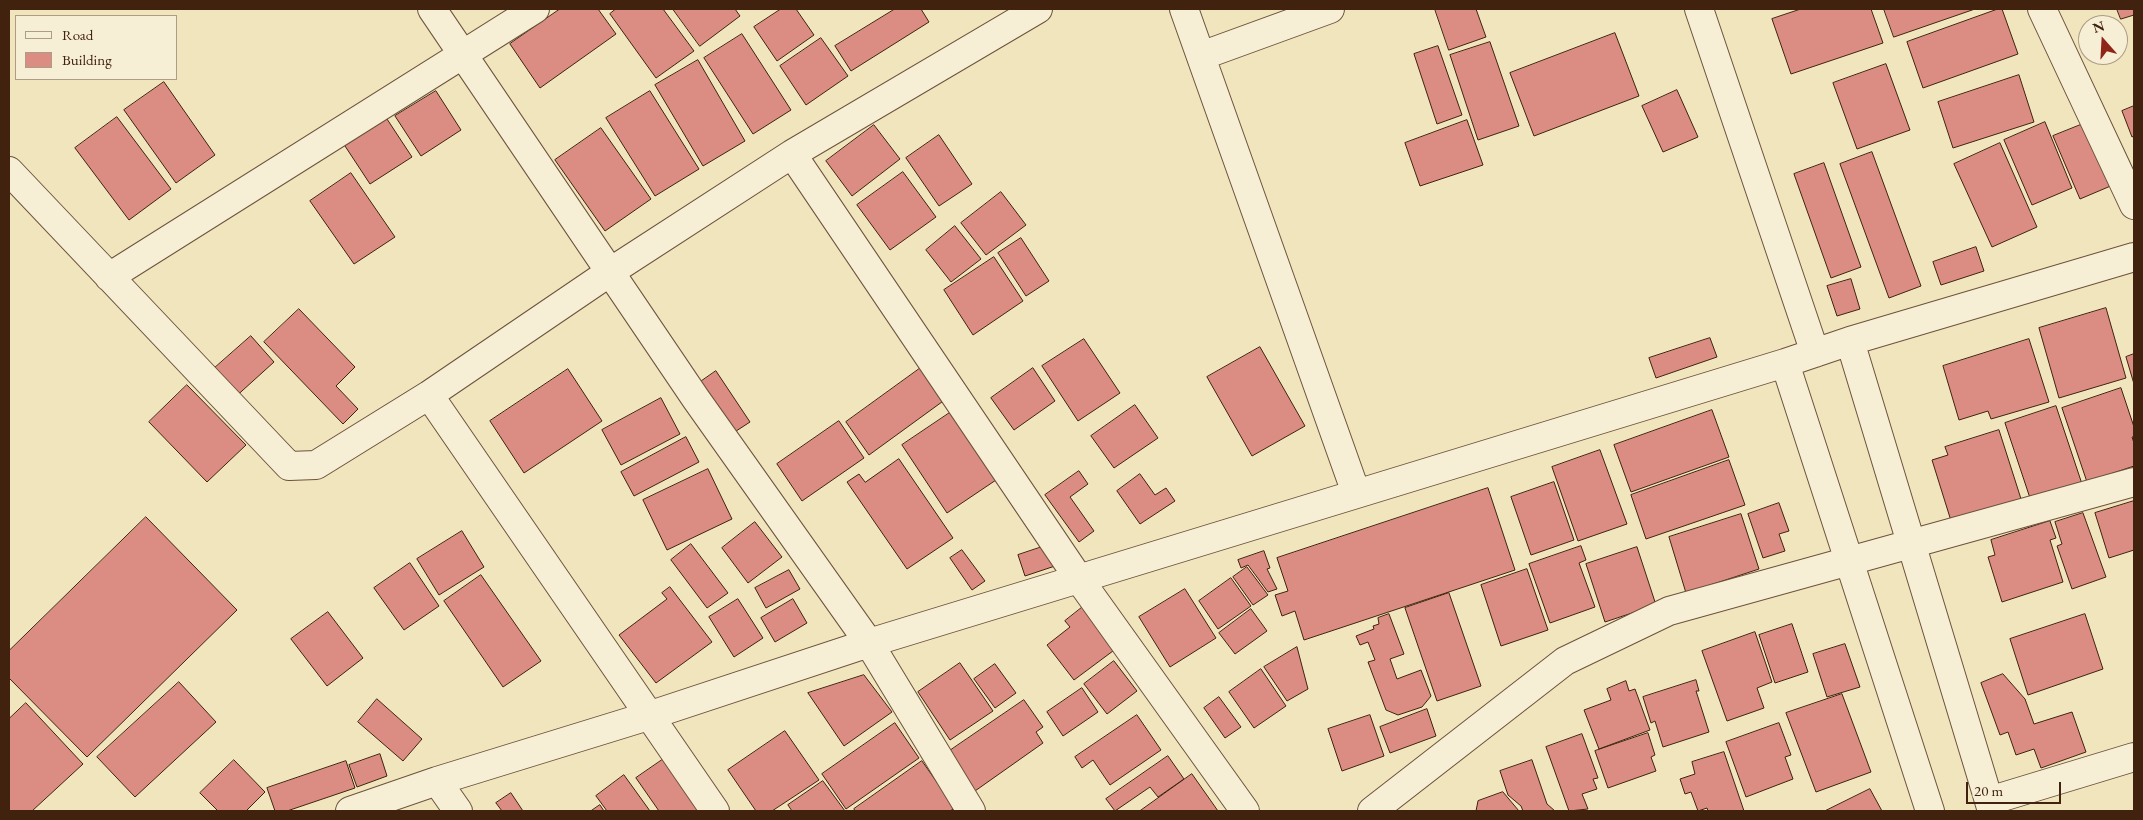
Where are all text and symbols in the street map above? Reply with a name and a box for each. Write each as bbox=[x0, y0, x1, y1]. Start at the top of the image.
legend bbox=[15, 15, 178, 80]
north arrow bbox=[2078, 15, 2128, 65]
text: N bbox=[2090, 16, 2107, 37]
text: Road bbox=[62, 25, 93, 44]
text: Building bbox=[62, 50, 112, 69]
scale bar bbox=[1968, 772, 2063, 804]
text: 20 m bbox=[1974, 781, 2003, 800]

